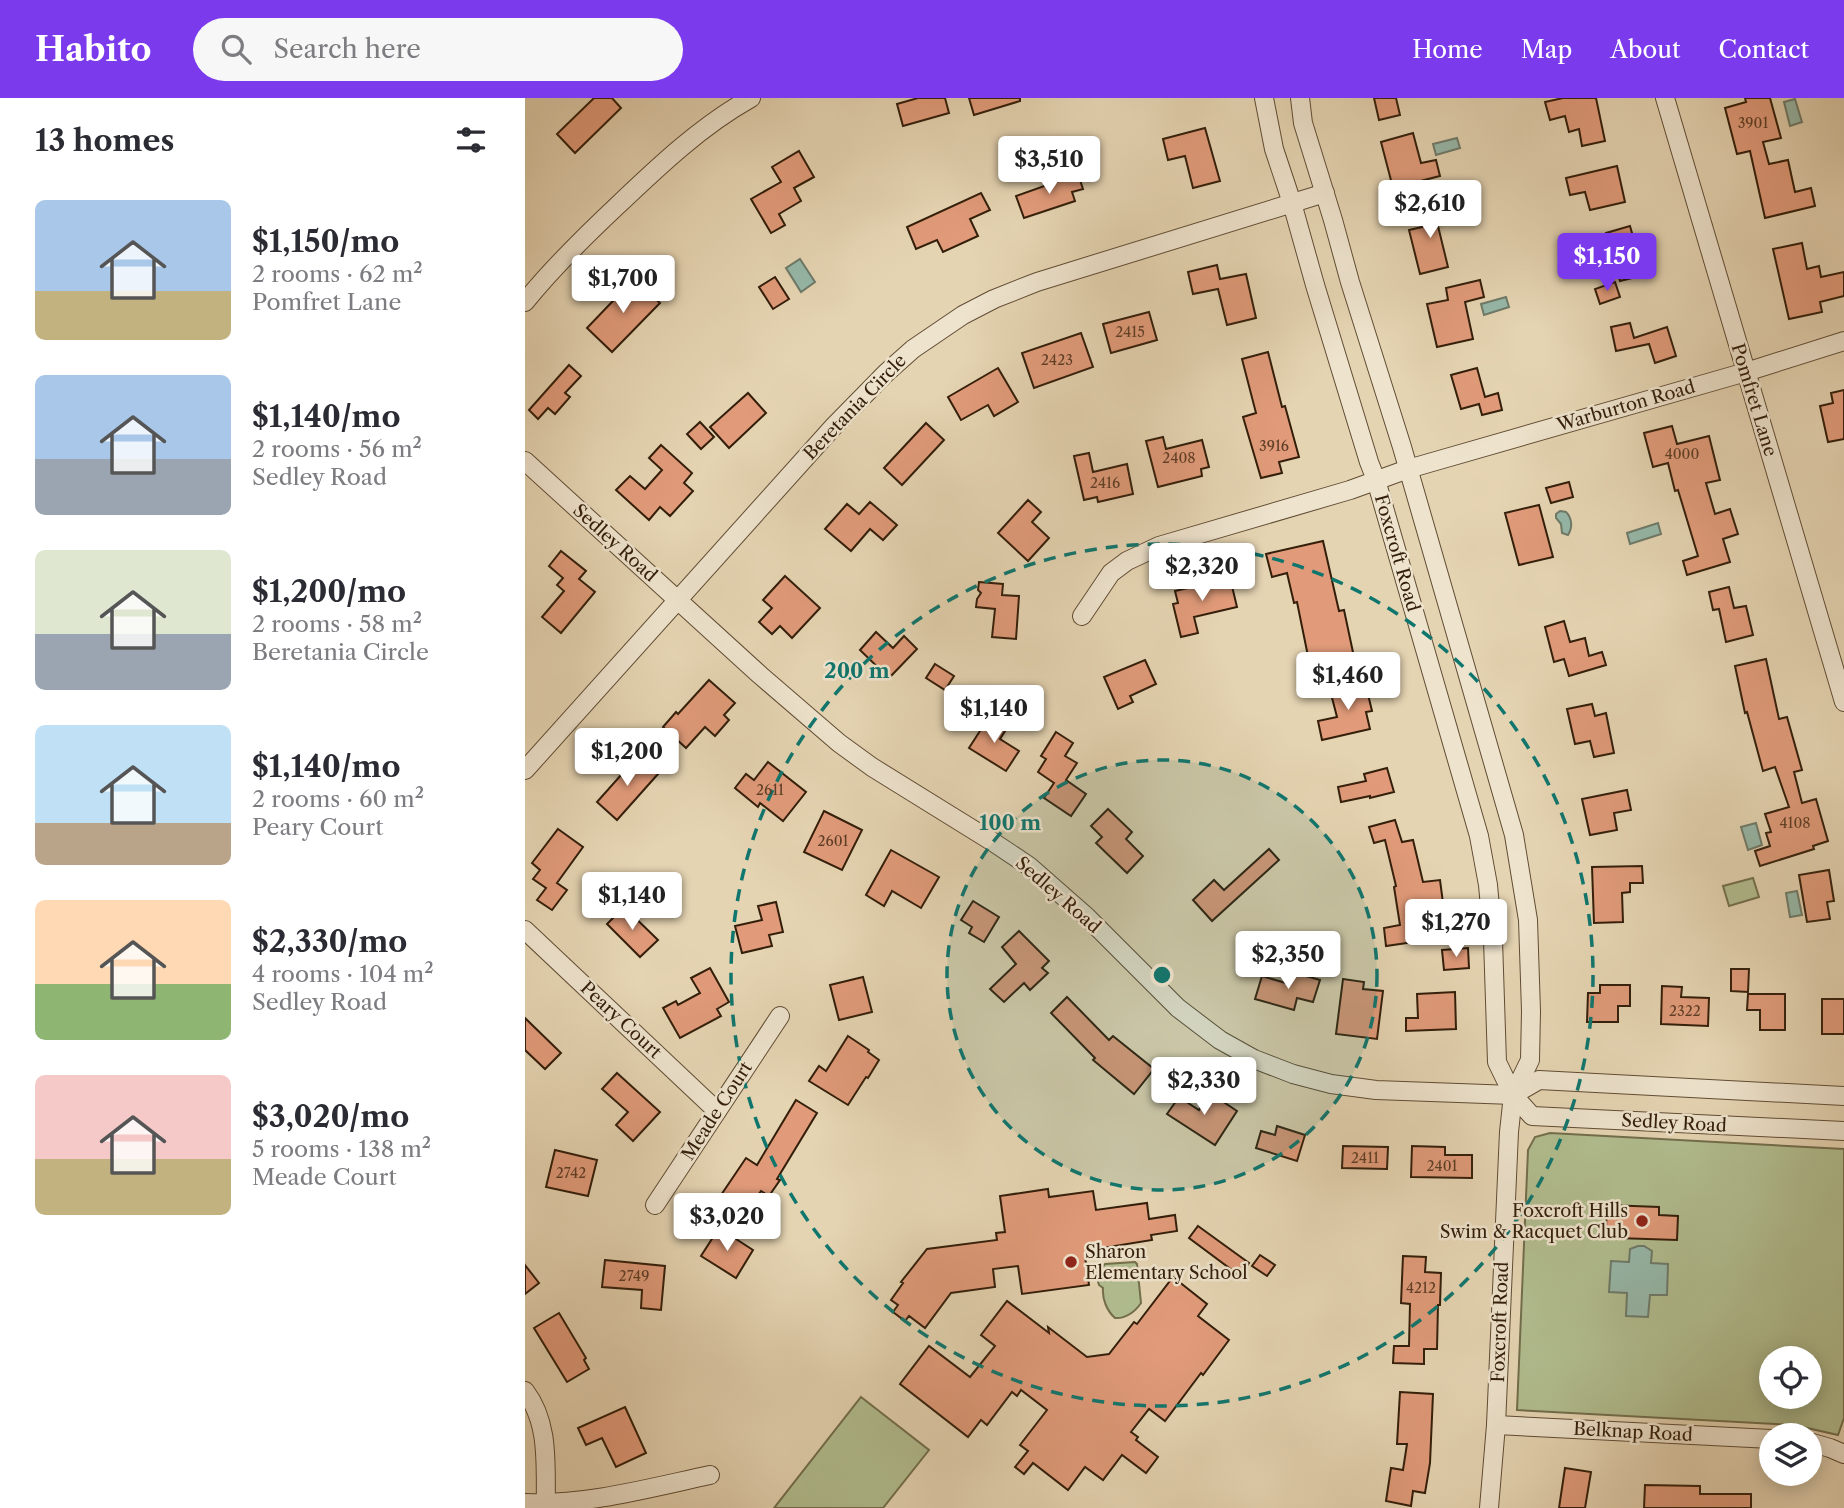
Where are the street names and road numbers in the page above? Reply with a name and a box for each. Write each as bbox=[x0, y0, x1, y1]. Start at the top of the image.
street label: Pomfret Lane bbox=[1726, 341, 1782, 459]
street label: Beretania Circle bbox=[799, 350, 911, 464]
street label: Warburton Road bbox=[1553, 376, 1698, 437]
street label: Foxcroft Road bbox=[1370, 492, 1424, 614]
street label: Sedley Road bbox=[568, 499, 662, 587]
street label: Sedley Road bbox=[1011, 852, 1105, 938]
street label: Peary Court bbox=[576, 977, 667, 1064]
street label: Meade Court bbox=[677, 1057, 757, 1164]
street label: Sedley Road bbox=[1621, 1109, 1727, 1137]
street label: Foxcroft Road bbox=[1487, 1261, 1513, 1383]
street label: Belknap Road bbox=[1573, 1418, 1693, 1446]

